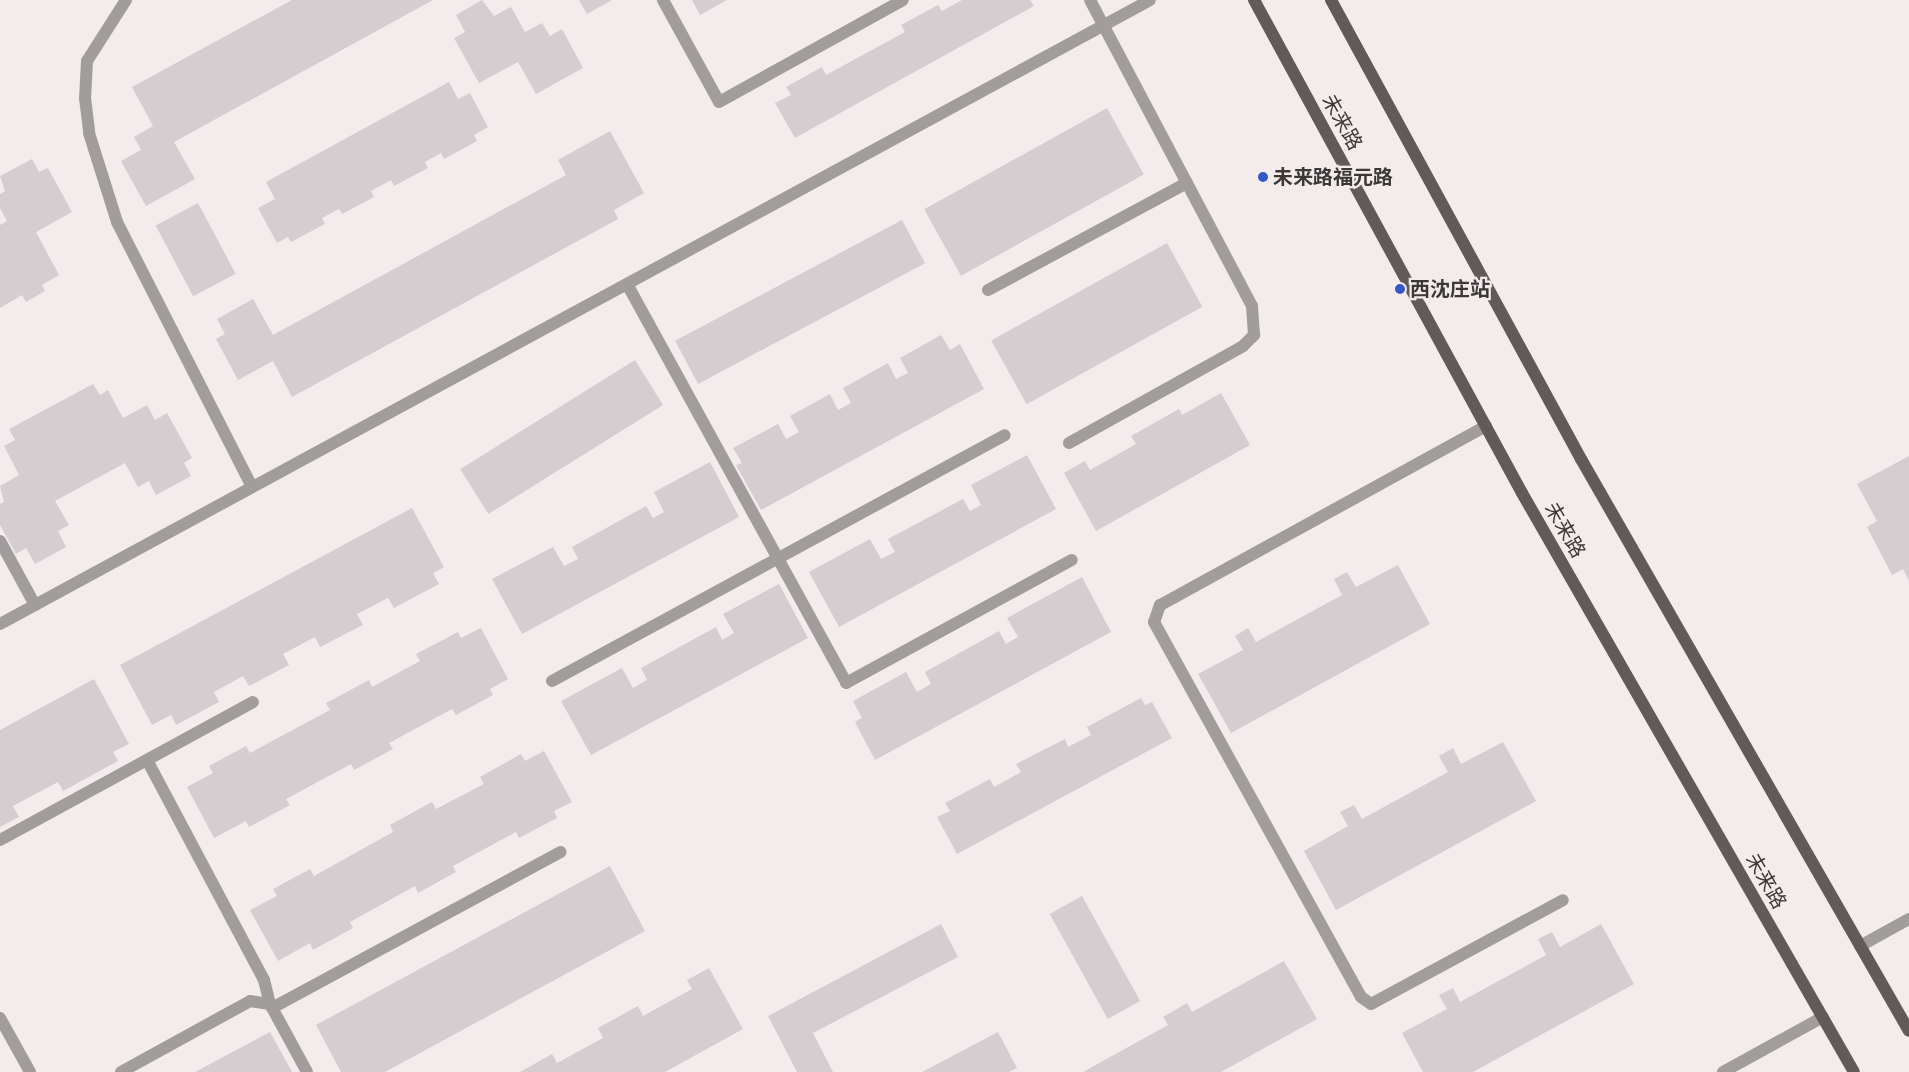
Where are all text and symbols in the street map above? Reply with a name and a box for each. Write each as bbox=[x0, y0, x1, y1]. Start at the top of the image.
street label: 未来路 bbox=[1317, 90, 1367, 154]
place label: 未来路福元路 bbox=[1273, 165, 1393, 189]
marker: 未来路福元路 bbox=[1257, 171, 1269, 183]
place label: 西沈庄站 bbox=[1410, 277, 1490, 301]
marker: 西沈庄站 bbox=[1394, 283, 1406, 295]
street label: 未来路 bbox=[1540, 498, 1590, 562]
street label: 未来路 bbox=[1741, 849, 1791, 913]

